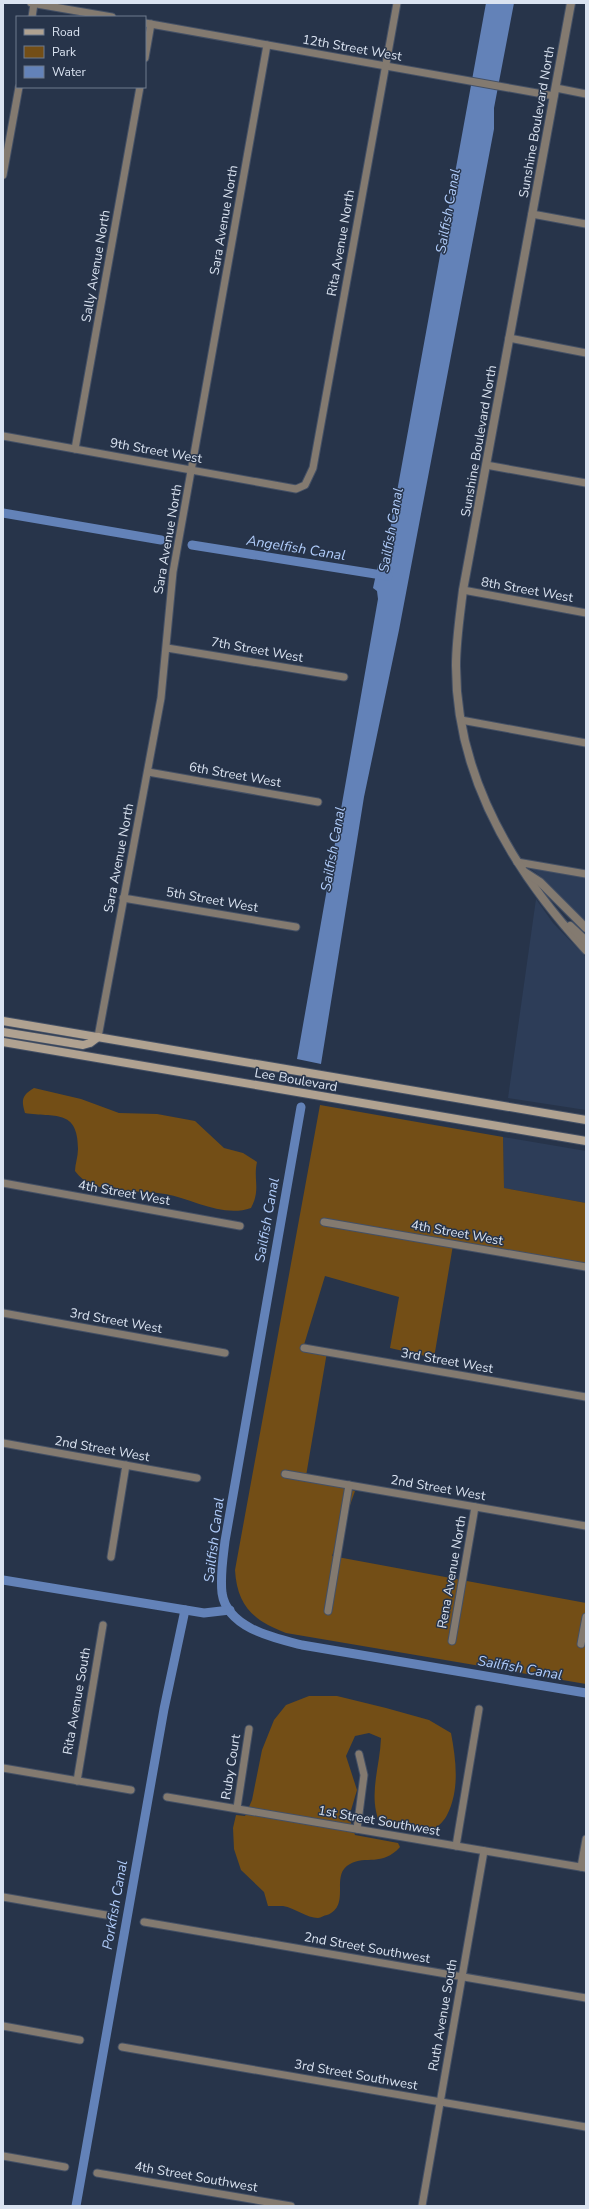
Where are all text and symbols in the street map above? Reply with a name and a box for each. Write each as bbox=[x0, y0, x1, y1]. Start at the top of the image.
legend bbox=[16, 16, 146, 88]
text: Road bbox=[52, 24, 80, 40]
street label: 12th Street West bbox=[301, 30, 404, 66]
text: Park bbox=[52, 44, 77, 60]
street label: Sunshine Boulevard North bbox=[515, 45, 559, 199]
text: Water bbox=[52, 64, 86, 80]
street label: Sara Avenue North bbox=[205, 164, 243, 276]
water label: Sailfish Canal bbox=[431, 167, 465, 255]
street label: Rita Avenue North bbox=[323, 188, 359, 298]
street label: Sally Avenue North bbox=[77, 208, 115, 324]
street label: Sunshine Boulevard North bbox=[457, 364, 501, 518]
street label: 9th Street West bbox=[109, 434, 204, 468]
street label: Sara Avenue North bbox=[149, 483, 187, 595]
water label: Sailfish Canal bbox=[374, 486, 408, 574]
water label: Angelfish Canal bbox=[244, 531, 347, 565]
street label: 8th Street West bbox=[480, 573, 575, 607]
street label: 7th Street West bbox=[210, 633, 305, 667]
street label: 6th Street West bbox=[188, 758, 283, 792]
street label: Sara Avenue North bbox=[100, 802, 138, 914]
water label: Sailfish Canal bbox=[316, 805, 350, 893]
street label: 5th Street West bbox=[165, 883, 260, 917]
street label: Lee Boulevard bbox=[253, 1064, 339, 1096]
street label: 4th Street West bbox=[77, 1176, 172, 1210]
water label: Sailfish Canal bbox=[250, 1176, 284, 1264]
street label: 4th Street West bbox=[410, 1216, 505, 1250]
street label: 3rd Street West bbox=[68, 1304, 164, 1338]
street label: 3rd Street West bbox=[399, 1344, 495, 1378]
street label: 2nd Street West bbox=[53, 1432, 151, 1466]
street label: 2nd Street West bbox=[389, 1471, 487, 1505]
water label: Sailfish Canal bbox=[199, 1496, 229, 1584]
street label: Rena Avenue North bbox=[433, 1514, 471, 1630]
street label: Rita Avenue South bbox=[59, 1646, 95, 1756]
water label: Sailfish Canal bbox=[476, 1651, 564, 1685]
street label: Ruby Court bbox=[217, 1733, 245, 1801]
street label: 1st Street Southwest bbox=[317, 1801, 442, 1841]
water label: Porkfish Canal bbox=[98, 1859, 132, 1951]
street label: 2nd Street Southwest bbox=[303, 1928, 432, 1968]
street label: Ruth Avenue South bbox=[424, 1958, 462, 2072]
street label: 3rd Street Southwest bbox=[293, 2055, 420, 2095]
street label: 4th Street Southwest bbox=[133, 2157, 259, 2197]

